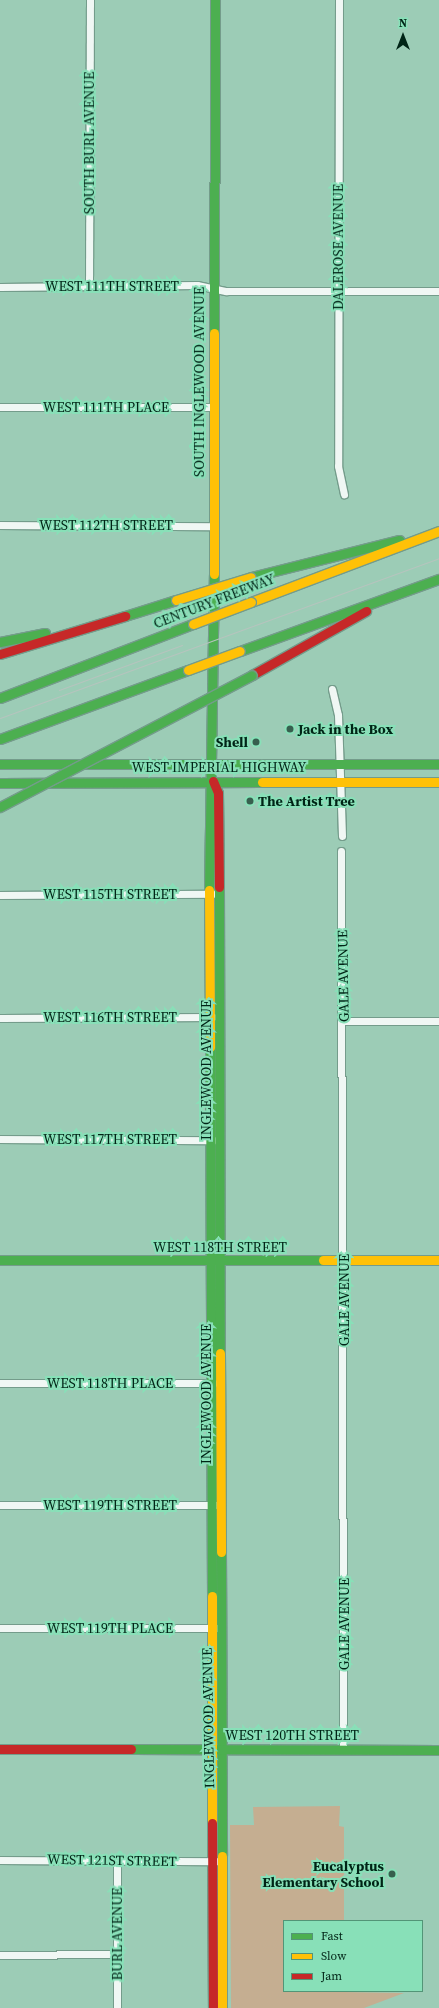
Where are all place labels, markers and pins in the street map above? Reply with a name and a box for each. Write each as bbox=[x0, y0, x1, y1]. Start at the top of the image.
place label: Jack in the Box bbox=[298, 721, 393, 737]
marker: Jack in the Box bbox=[285, 724, 295, 734]
place label: Shell bbox=[216, 734, 248, 750]
marker: Shell bbox=[251, 737, 261, 747]
place label: The Artist Tree bbox=[258, 793, 355, 809]
marker: The Artist Tree bbox=[245, 796, 255, 806]
place label: Eucalyptus Elementary School bbox=[262, 1858, 384, 1890]
marker: Eucalyptus Elementary School bbox=[387, 1869, 397, 1879]

